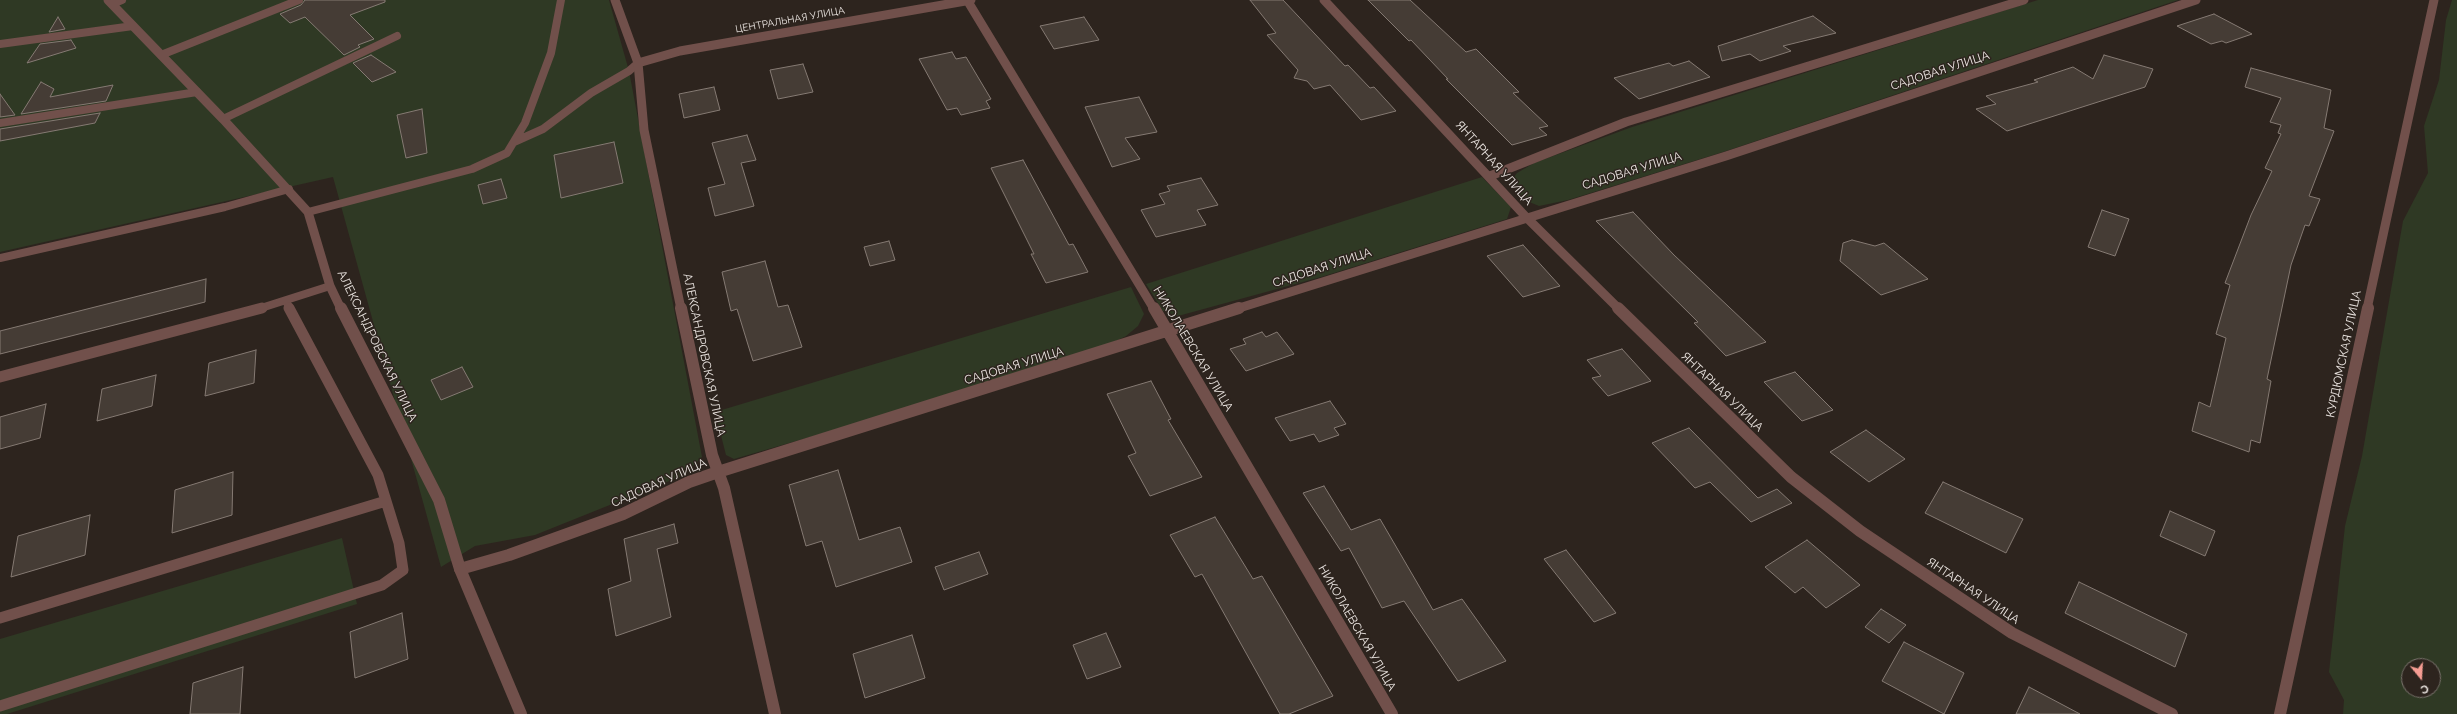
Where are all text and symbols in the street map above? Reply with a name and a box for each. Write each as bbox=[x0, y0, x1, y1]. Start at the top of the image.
street label: ЦЕНТРАЛЬНАЯ УЛИЦА bbox=[734, 4, 846, 36]
street label: САДОВАЯ УЛИЦА bbox=[1889, 48, 1991, 94]
street label: ЯНТАРНАЯ УЛИЦА bbox=[1452, 118, 1536, 208]
street label: САДОВАЯ УЛИЦА bbox=[1581, 149, 1683, 193]
street label: САДОВАЯ УЛИЦА bbox=[1271, 245, 1373, 291]
street label: АЛЕКСАНДРОВСКАЯ УЛИЦА bbox=[334, 268, 420, 424]
street label: АЛЕКСАНДРОВСКАЯ УЛИЦА bbox=[680, 272, 728, 438]
street label: НИКОЛАЕВСКАЯ УЛИЦА bbox=[1150, 284, 1236, 414]
street label: КУРДЮМСКАЯ УЛИЦА bbox=[2323, 289, 2365, 419]
street label: САДОВАЯ УЛИЦА bbox=[963, 344, 1065, 388]
street label: ЯНТАРНАЯ УЛИЦА bbox=[1678, 349, 1766, 435]
street label: САДОВАЯ УЛИЦА bbox=[609, 455, 709, 511]
street label: ЯНТАРНАЯ УЛИЦА bbox=[1924, 555, 2022, 627]
street label: НИКОЛАЕВСКАЯ УЛИЦА bbox=[1315, 562, 1399, 694]
north arrow bbox=[2401, 658, 2441, 698]
text: С bbox=[2419, 682, 2430, 696]

